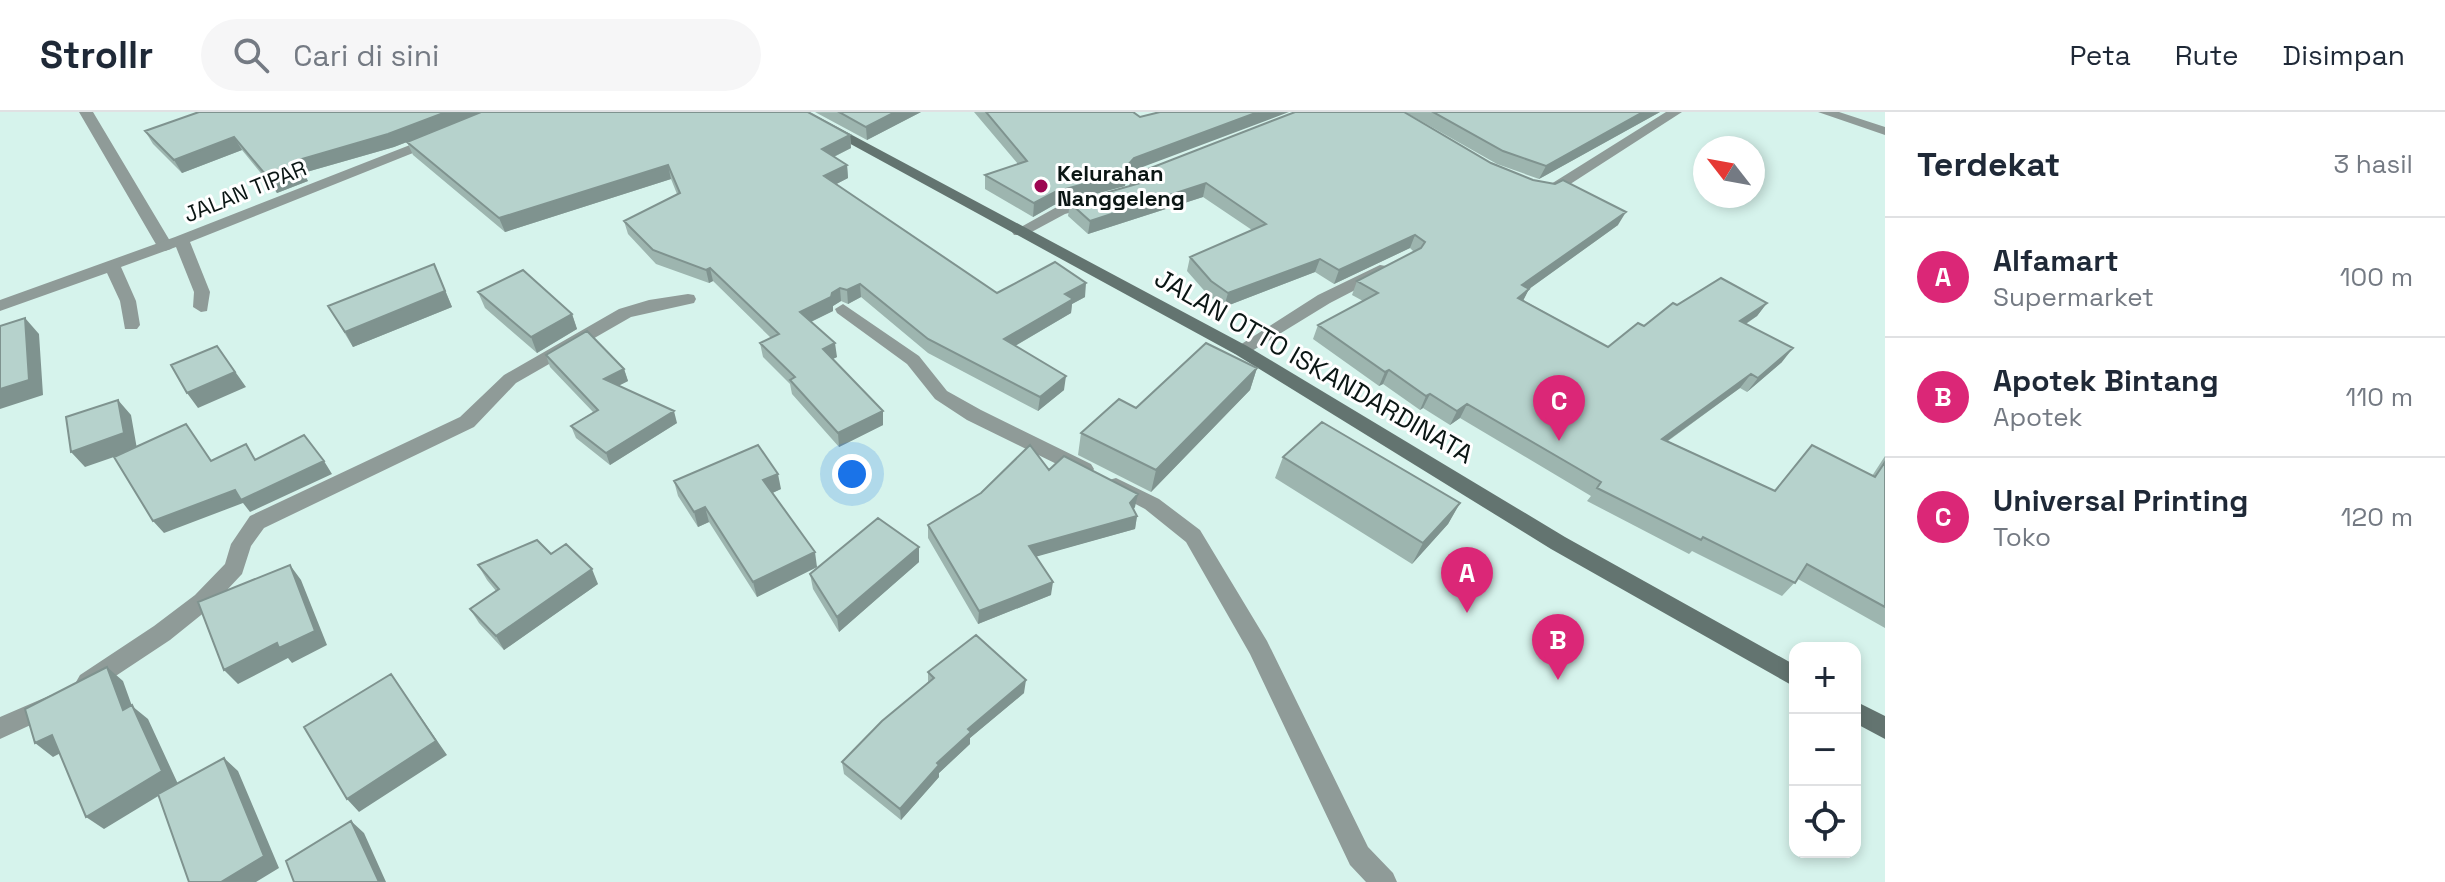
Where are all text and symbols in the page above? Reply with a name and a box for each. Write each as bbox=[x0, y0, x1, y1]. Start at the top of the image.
search box bbox=[201, 19, 761, 91]
text: Strollr bbox=[40, 31, 153, 79]
icon: search bbox=[229, 33, 273, 77]
text: Cari di sini bbox=[293, 36, 439, 75]
text: Peta bbox=[2070, 37, 2131, 73]
text: Rute bbox=[2175, 37, 2239, 73]
text: Disimpan bbox=[2283, 37, 2405, 73]
north arrow bbox=[1693, 136, 1765, 208]
text: Terdekat bbox=[1917, 143, 2060, 186]
text: 3 hasil bbox=[2333, 147, 2413, 181]
street label: JALAN TIPAR bbox=[180, 154, 310, 228]
place label: Kelurahan Nanggeleng bbox=[1057, 159, 1185, 212]
marker: Kelurahan Nanggeleng bbox=[1032, 177, 1050, 195]
text: Alfamart bbox=[1993, 241, 2119, 280]
text: A bbox=[1935, 260, 1951, 294]
text: 100 m bbox=[2340, 260, 2413, 294]
street label: JALAN OTTO ISKANDARDINATA bbox=[1149, 261, 1479, 471]
text: Supermarket bbox=[1993, 280, 2154, 314]
text: Apotek Bintang bbox=[1993, 361, 2219, 400]
pin: C bbox=[1533, 375, 1585, 441]
text: B bbox=[1934, 380, 1952, 414]
text: 110 m bbox=[2346, 380, 2413, 414]
text: Apotek bbox=[1993, 400, 2083, 434]
your location bbox=[832, 454, 872, 494]
text: Universal Printing bbox=[1993, 481, 2248, 520]
text: C bbox=[1935, 500, 1951, 534]
text: 120 m bbox=[2341, 500, 2413, 534]
text: Toko bbox=[1993, 520, 2051, 554]
pin: A bbox=[1441, 547, 1493, 613]
pin: B bbox=[1532, 614, 1584, 680]
map controls bbox=[1789, 642, 1861, 858]
button: + bbox=[1789, 642, 1861, 714]
button: − bbox=[1789, 714, 1861, 786]
button: locate bbox=[1789, 786, 1861, 858]

